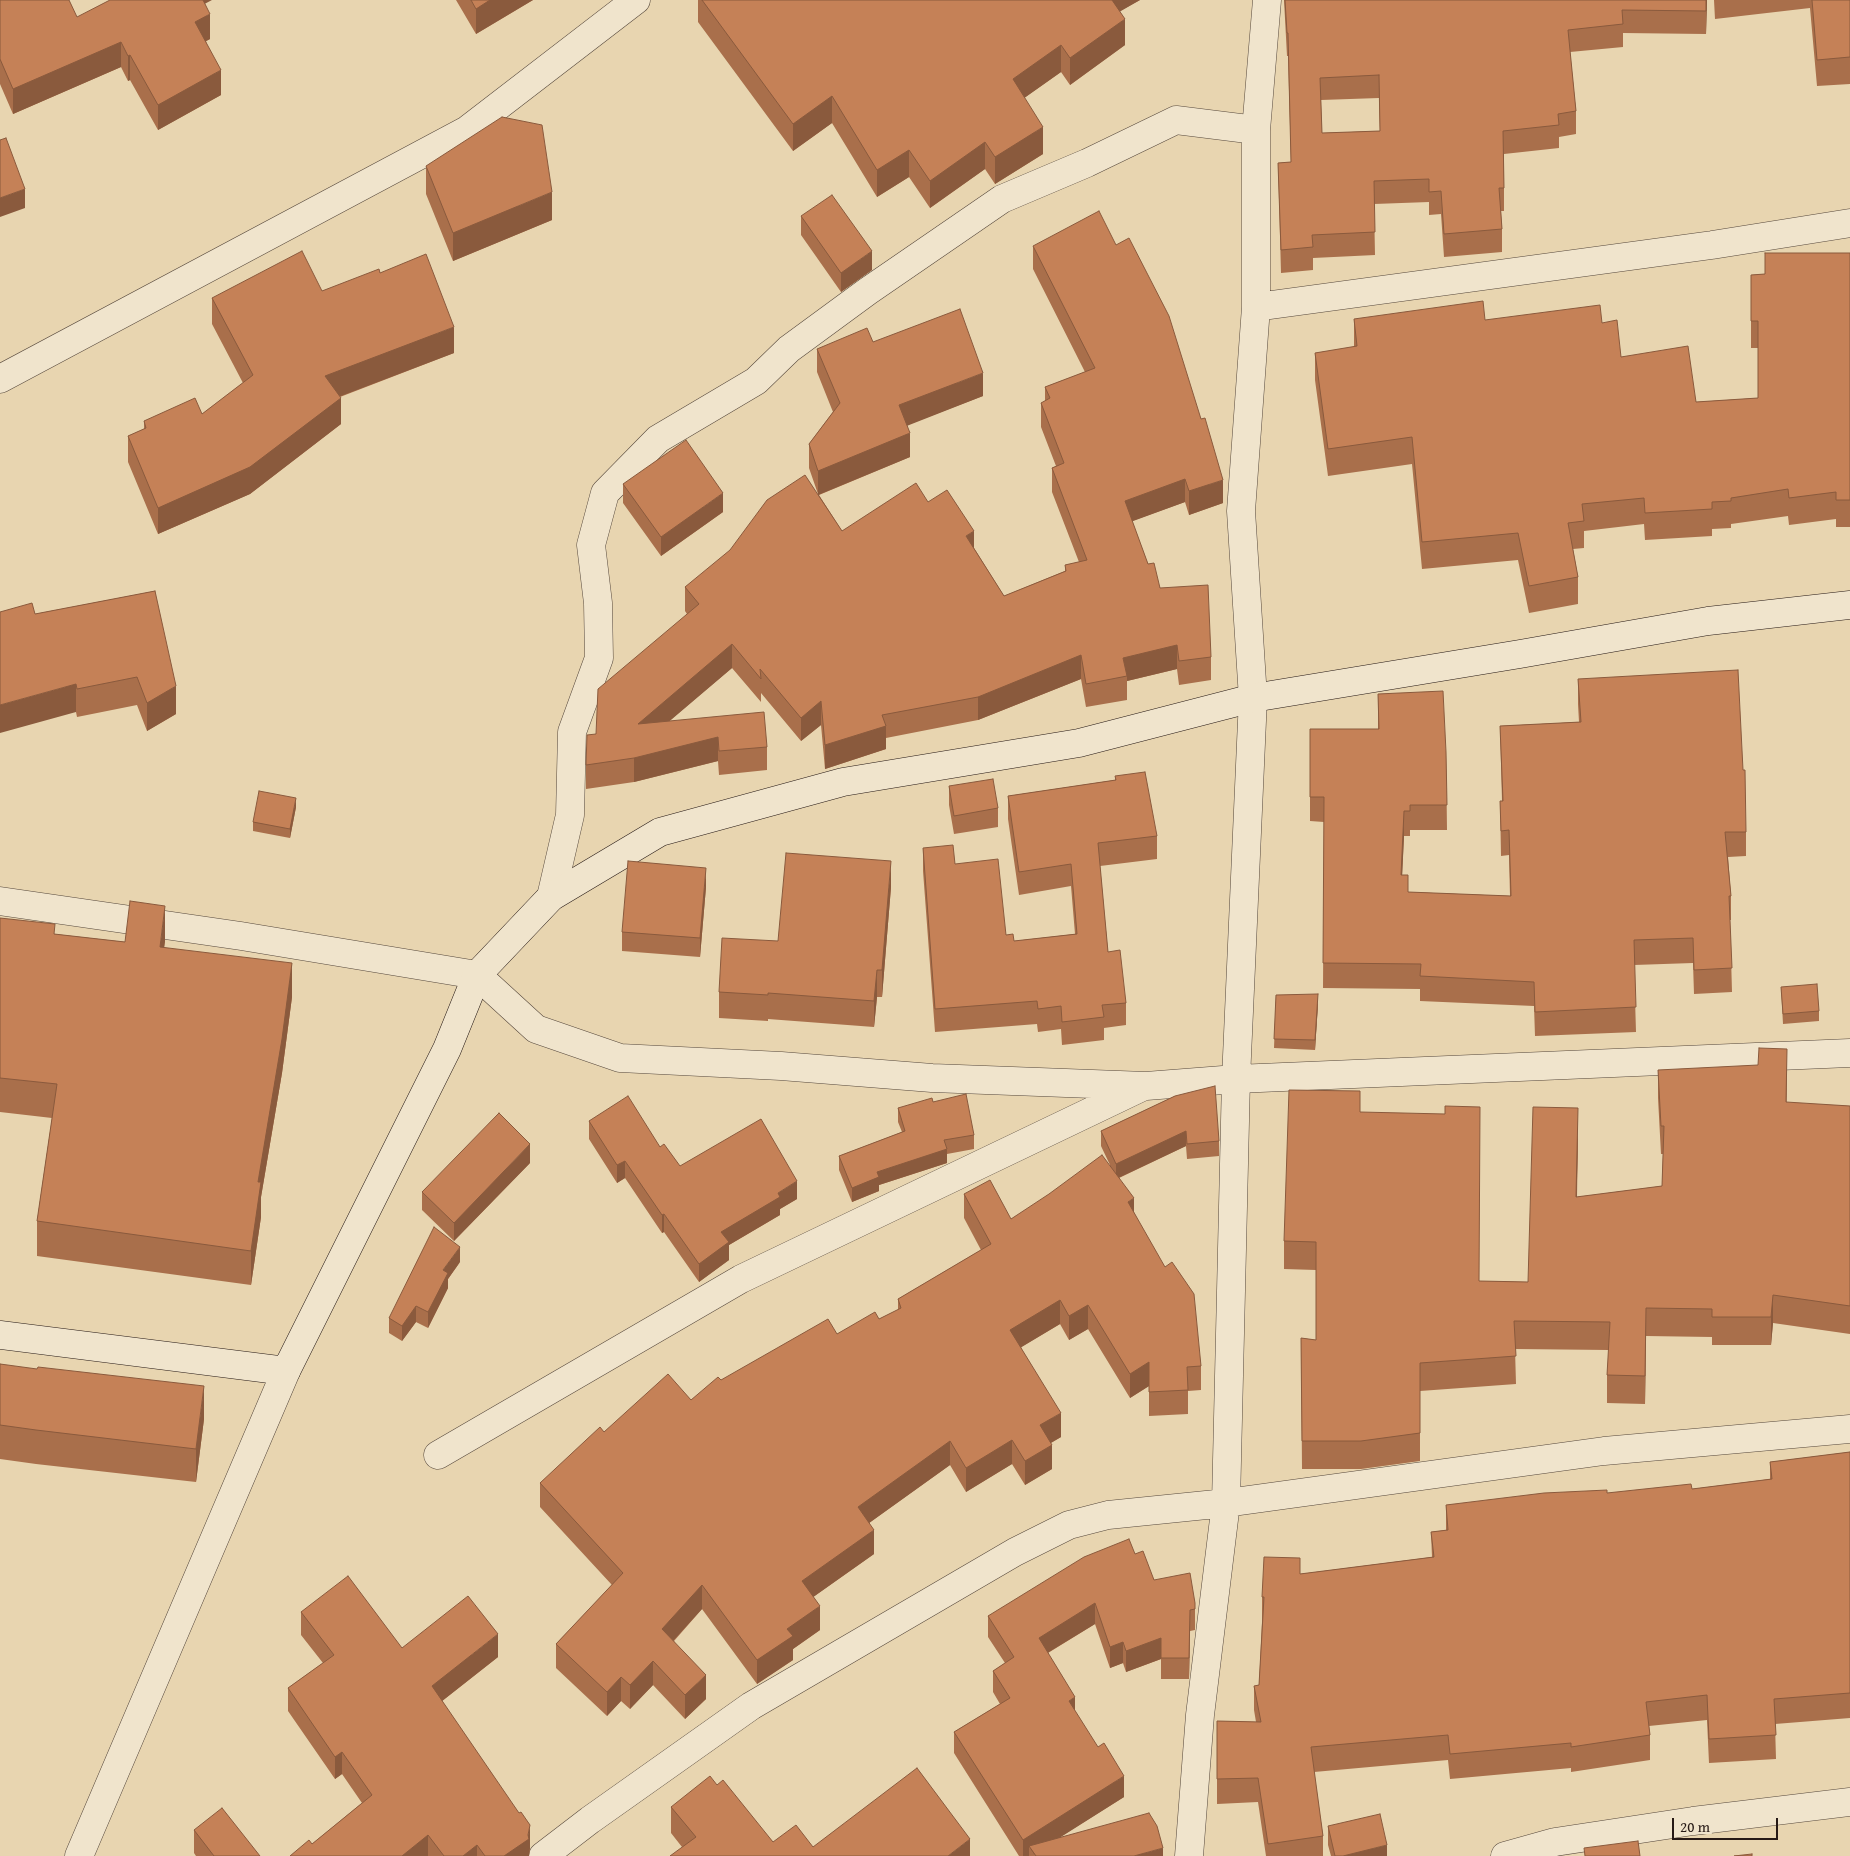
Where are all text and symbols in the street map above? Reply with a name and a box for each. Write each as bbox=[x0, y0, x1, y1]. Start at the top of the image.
scale bar bbox=[1675, 1808, 1781, 1840]
text: 20 m bbox=[1680, 1816, 1710, 1837]

